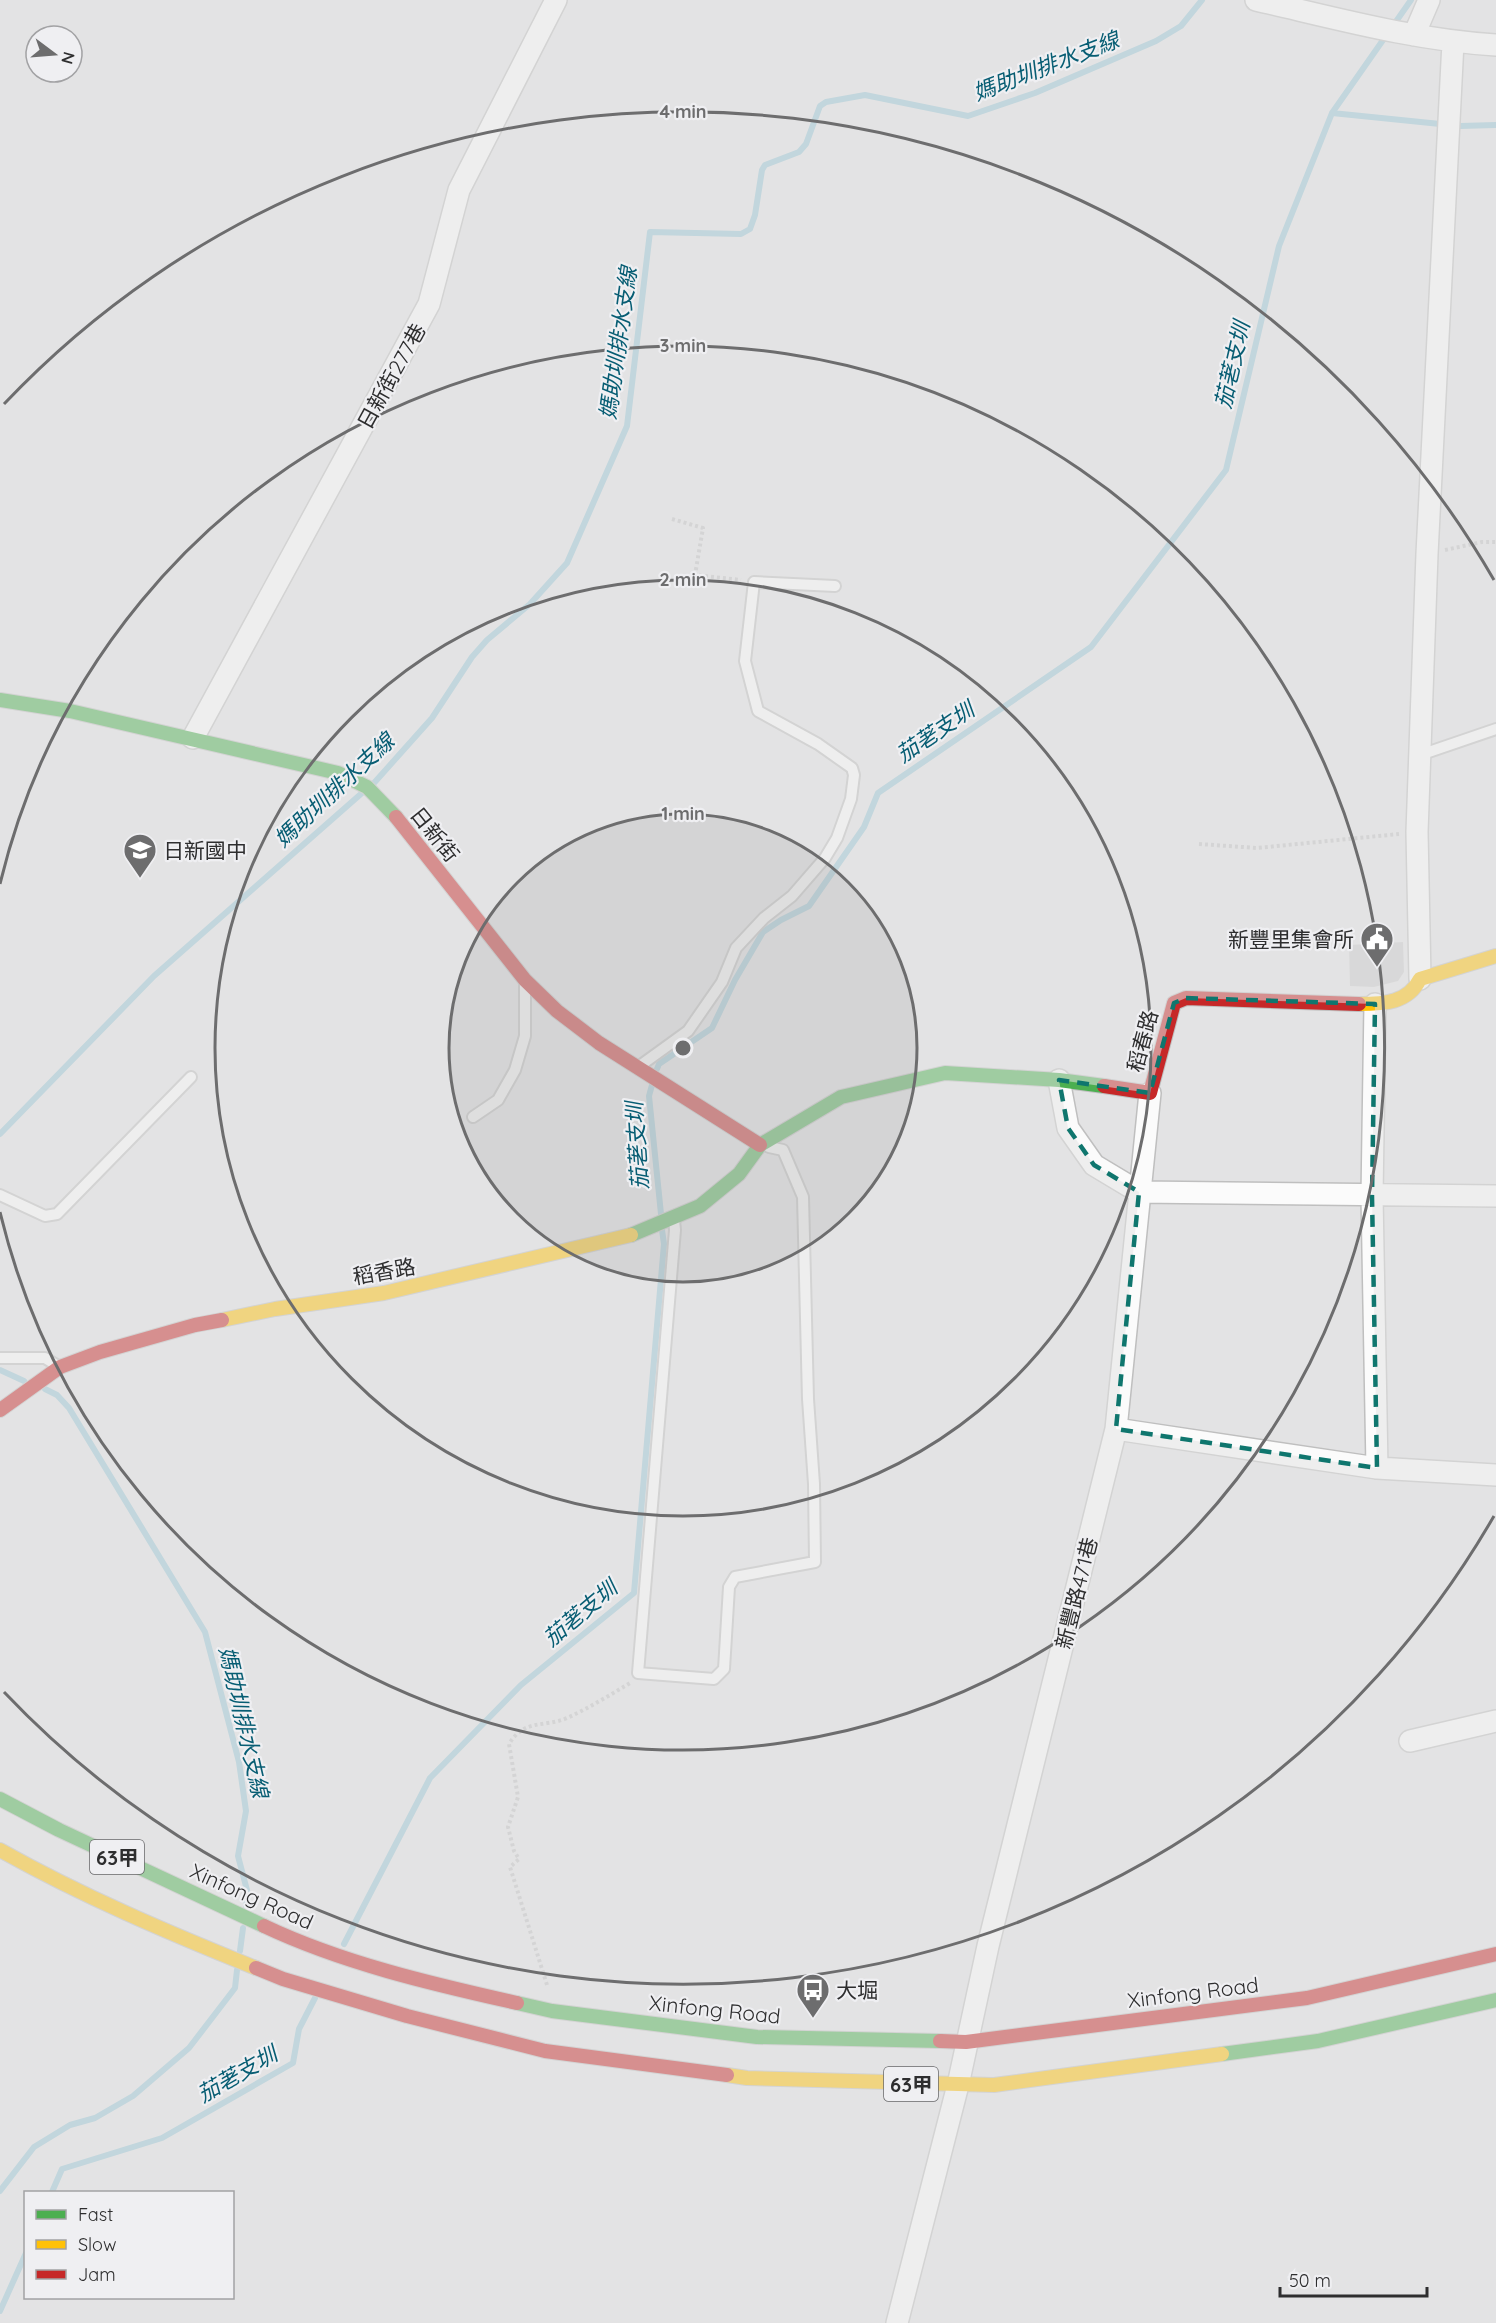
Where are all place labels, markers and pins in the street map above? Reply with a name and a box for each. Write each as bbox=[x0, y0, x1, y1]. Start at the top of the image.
school or university icon: 日新國中 bbox=[122, 832, 158, 879]
place label: 日新國中 bbox=[163, 837, 247, 863]
public building icon: 新豐里集會所 bbox=[1359, 921, 1395, 968]
place label: 新豐里集會所 bbox=[1228, 926, 1354, 952]
centre of rings bbox=[673, 1038, 693, 1058]
bus stop icon: 大堀 bbox=[795, 1972, 831, 2019]
place label: 大堀 bbox=[836, 1977, 878, 2003]

